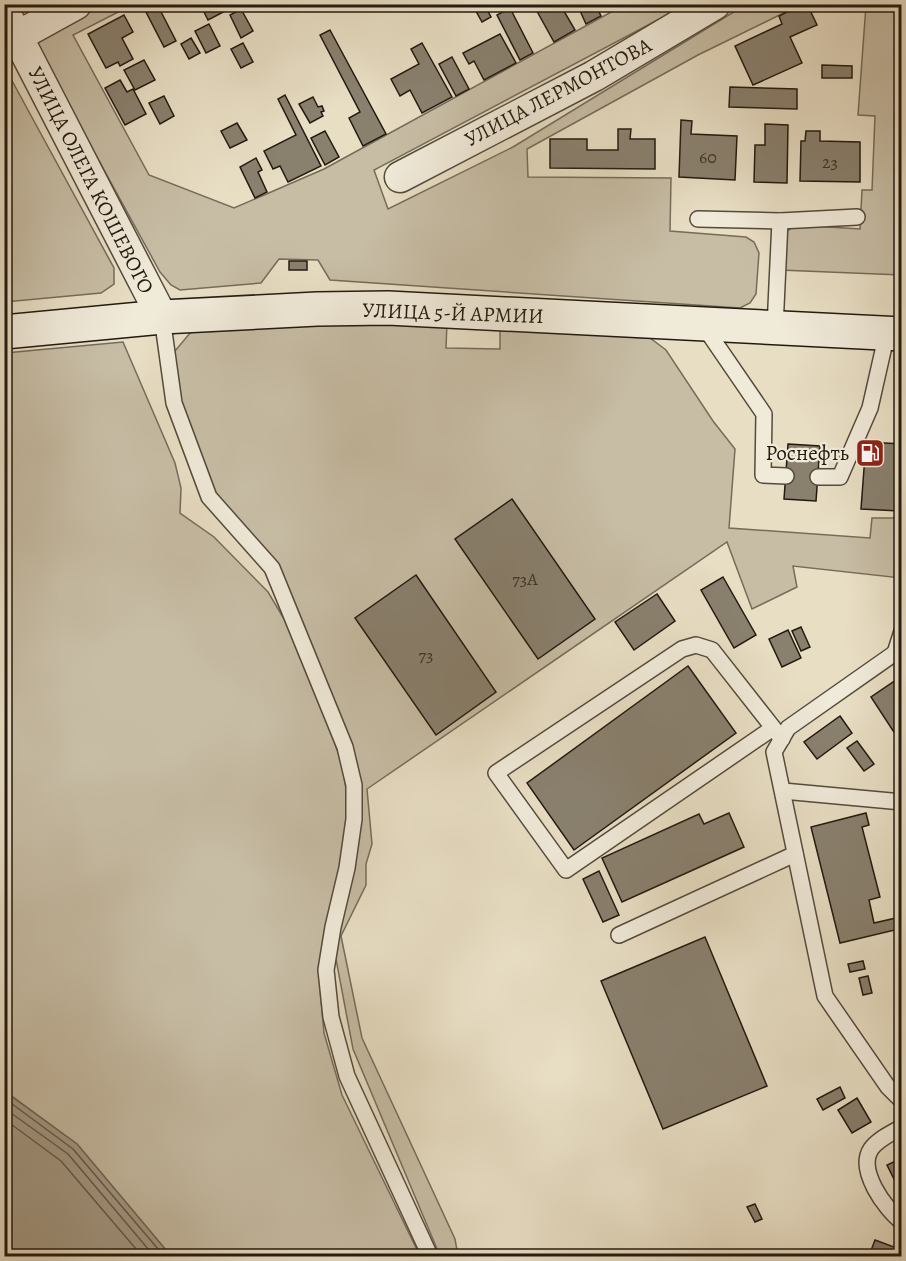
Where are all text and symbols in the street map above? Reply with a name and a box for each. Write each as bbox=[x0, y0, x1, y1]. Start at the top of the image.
street label: УЛИЦА ЛЕРМОНТОВА bbox=[460, 31, 657, 153]
street label: УЛИЦА ОЛЕГА КОШЕВОГО bbox=[21, 62, 161, 298]
house number: 60 bbox=[699, 145, 717, 169]
house number: 23 bbox=[822, 150, 838, 174]
street label: УЛИЦА 5-Й АРМИИ bbox=[362, 296, 544, 330]
fuel station icon: Роснефть bbox=[854, 437, 886, 469]
place label: Роснефть bbox=[766, 439, 849, 467]
house number: 73А bbox=[512, 567, 538, 591]
house number: 73 bbox=[418, 643, 434, 667]

